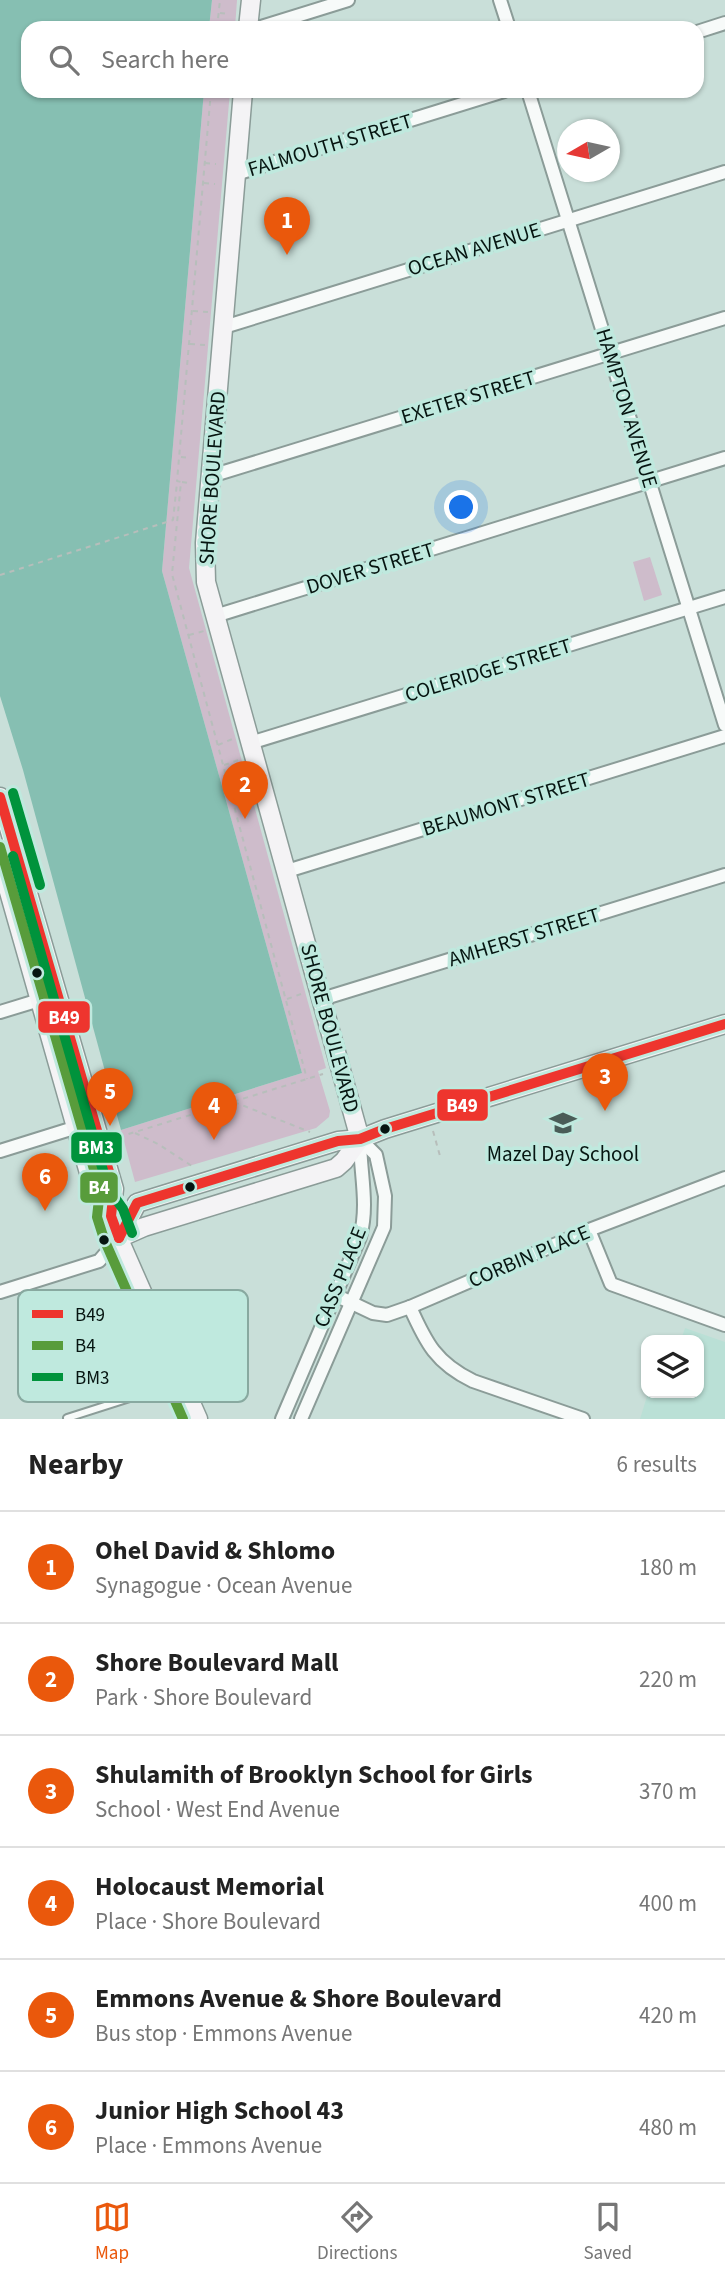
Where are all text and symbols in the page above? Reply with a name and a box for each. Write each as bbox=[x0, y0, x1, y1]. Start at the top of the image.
search box bbox=[21, 21, 704, 98]
icon: search bbox=[45, 41, 83, 79]
text: Search here bbox=[101, 41, 229, 78]
street label: FALMOUTH STREET bbox=[244, 106, 416, 184]
north arrow bbox=[557, 119, 620, 182]
pin: 1 bbox=[264, 197, 310, 255]
street label: OCEAN AVENUE bbox=[404, 215, 544, 283]
street label: HAMPTON AVENUE bbox=[588, 325, 666, 491]
street label: EXETER STREET bbox=[397, 362, 539, 432]
street label: SHORE BOULEVARD bbox=[191, 390, 233, 566]
your location bbox=[444, 490, 478, 524]
street label: DOVER STREET bbox=[302, 534, 438, 602]
street label: COLERIDGE STREET bbox=[401, 630, 575, 710]
pin: 2 bbox=[222, 761, 268, 819]
street label: BEAUMONT STREET bbox=[419, 764, 593, 844]
street label: AMHERST STREET bbox=[445, 900, 603, 974]
street label: SHORE BOULEVARD bbox=[293, 940, 367, 1116]
unlabelled marker bbox=[30, 966, 44, 980]
line badge: B49 bbox=[37, 1000, 91, 1034]
text: B49 bbox=[48, 1005, 80, 1032]
pin: 3 bbox=[582, 1053, 628, 1111]
pin: 5 bbox=[87, 1068, 133, 1126]
pin: 4 bbox=[191, 1082, 237, 1140]
line badge: B49 bbox=[436, 1088, 489, 1122]
text: B49 bbox=[446, 1093, 478, 1120]
school or university icon: Mazel Day School bbox=[548, 1108, 578, 1138]
unlabelled marker bbox=[378, 1122, 392, 1136]
line badge: BM3 bbox=[70, 1131, 123, 1164]
text: BM3 bbox=[78, 1135, 114, 1162]
place label: Mazel Day School bbox=[487, 1139, 639, 1169]
pin: 6 bbox=[22, 1153, 68, 1211]
line badge: B4 bbox=[79, 1171, 119, 1204]
text: B4 bbox=[88, 1175, 110, 1202]
unlabelled marker bbox=[183, 1180, 197, 1194]
street label: CORBIN PLACE bbox=[464, 1217, 594, 1295]
street label: CASS PLACE bbox=[306, 1222, 374, 1332]
unlabelled marker bbox=[97, 1233, 111, 1247]
legend bbox=[18, 1290, 248, 1402]
text: B49 bbox=[75, 1302, 105, 1329]
text: B4 bbox=[75, 1333, 96, 1360]
map controls bbox=[641, 1335, 704, 1398]
button: layers bbox=[641, 1335, 704, 1398]
text: BM3 bbox=[75, 1365, 109, 1392]
text: Nearby bbox=[28, 1443, 123, 1486]
text: 6 results bbox=[617, 1448, 697, 1481]
text: Ohel David & Shlomo bbox=[95, 1532, 335, 1569]
text: 1 bbox=[45, 1551, 57, 1584]
text: 180 m bbox=[639, 1551, 697, 1584]
text: Synagogue · Ocean Avenue bbox=[95, 1569, 352, 1602]
text: Shore Boulevard Mall bbox=[95, 1644, 339, 1681]
text: 2 bbox=[45, 1663, 57, 1696]
text: 220 m bbox=[639, 1663, 697, 1696]
text: Park · Shore Boulevard bbox=[95, 1681, 312, 1714]
text: Shulamith of Brooklyn School for Girls bbox=[95, 1756, 533, 1793]
text: 3 bbox=[45, 1775, 57, 1808]
text: 370 m bbox=[639, 1775, 697, 1808]
text: School · West End Avenue bbox=[95, 1793, 340, 1826]
text: Holocaust Memorial bbox=[95, 1868, 324, 1905]
text: 4 bbox=[45, 1887, 57, 1920]
text: 400 m bbox=[639, 1887, 697, 1920]
text: Place · Shore Boulevard bbox=[95, 1905, 321, 1938]
text: Emmons Avenue & Shore Boulevard bbox=[95, 1980, 502, 2017]
text: 5 bbox=[45, 1999, 57, 2032]
text: 420 m bbox=[639, 1999, 697, 2032]
text: Bus stop · Emmons Avenue bbox=[95, 2017, 353, 2050]
text: Junior High School 43 bbox=[95, 2092, 344, 2129]
text: 6 bbox=[45, 2111, 57, 2144]
text: 480 m bbox=[639, 2111, 697, 2144]
text: Place · Emmons Avenue bbox=[95, 2129, 322, 2162]
tab: Map bbox=[93, 2198, 131, 2267]
tab: Directions bbox=[317, 2198, 397, 2267]
tab: Saved bbox=[583, 2198, 632, 2267]

